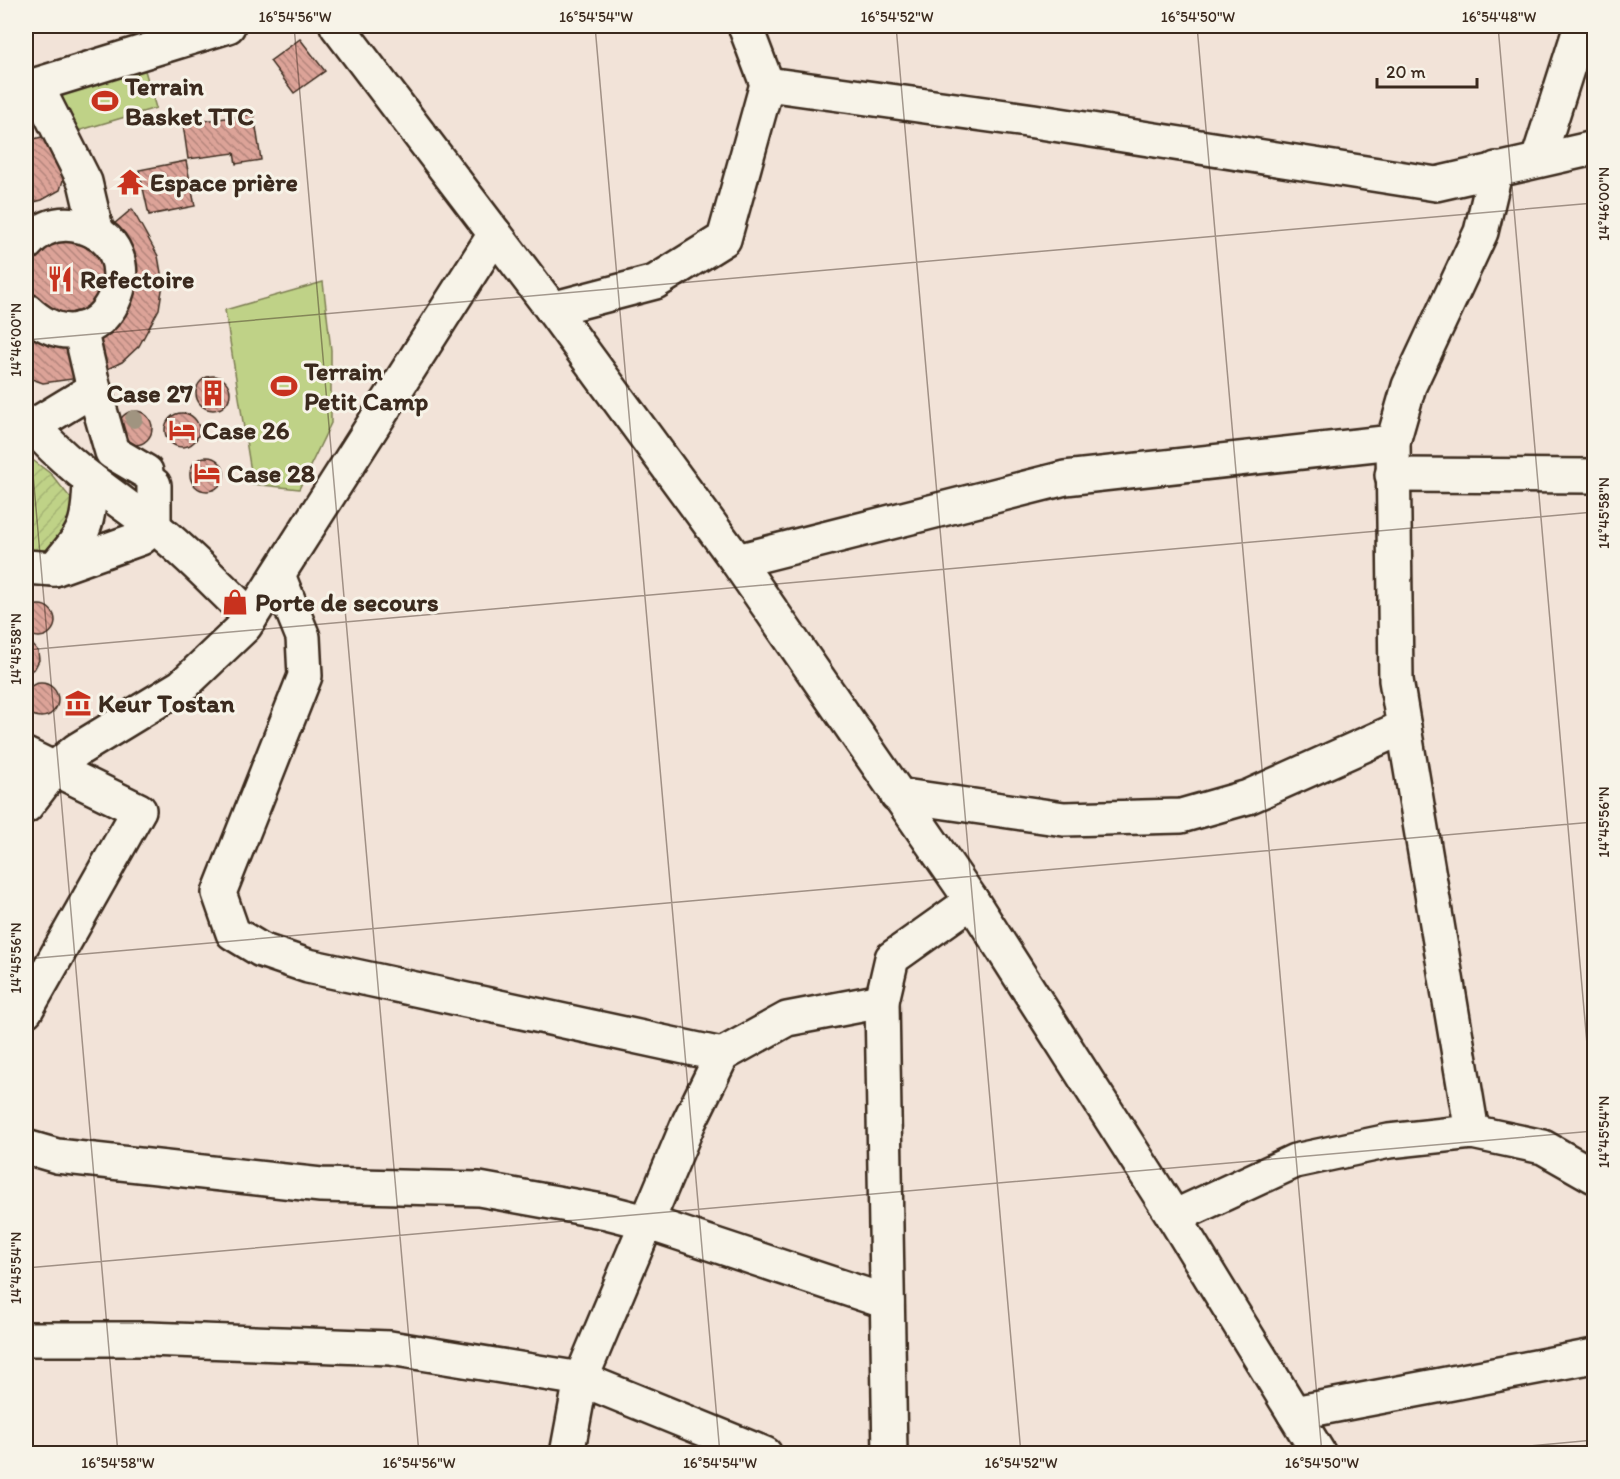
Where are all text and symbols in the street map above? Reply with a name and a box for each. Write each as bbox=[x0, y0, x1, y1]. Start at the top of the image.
text: 16°54'56"W bbox=[258, 8, 332, 26]
text: 16°54'54"W bbox=[559, 8, 633, 26]
text: 16°54'52"W bbox=[860, 8, 934, 26]
text: 16°54'50"W bbox=[1161, 8, 1235, 26]
text: 16°54'48"W bbox=[1462, 8, 1536, 26]
scale bar bbox=[1377, 51, 1478, 89]
text: 20 m bbox=[1386, 61, 1426, 83]
place label: Terrain Basket TTC bbox=[124, 70, 254, 132]
sports icon: Terrain Basket TTC bbox=[90, 86, 120, 116]
place label: Espace prière bbox=[150, 166, 298, 198]
temple icon: Espace prière bbox=[115, 167, 145, 197]
text: 14°46'00"N bbox=[1595, 167, 1613, 241]
place label: Refectoire bbox=[80, 263, 194, 295]
restaurant icon: Refectoire bbox=[45, 264, 75, 294]
text: 14°46'00"N bbox=[7, 303, 25, 377]
place label: Terrain Petit Camp bbox=[303, 355, 429, 417]
sports icon: Terrain Petit Camp bbox=[269, 371, 299, 401]
place label: Case 27 bbox=[106, 377, 193, 409]
building icon: Case 27 bbox=[198, 378, 228, 408]
place label: Case 26 bbox=[202, 414, 290, 446]
hotel icon: Case 26 bbox=[167, 415, 197, 445]
place label: Case 28 bbox=[227, 457, 315, 489]
hotel icon: Case 28 bbox=[192, 458, 222, 488]
text: 14°45'58"N bbox=[1595, 477, 1613, 549]
place label: Porte de secours bbox=[255, 586, 439, 618]
shop icon: Porte de secours bbox=[220, 587, 250, 617]
text: 14°45'58"N bbox=[7, 613, 25, 685]
place label: Keur Tostan bbox=[98, 687, 235, 719]
museum icon: Keur Tostan bbox=[63, 688, 93, 718]
text: 14°45'56"N bbox=[1595, 786, 1613, 858]
text: 14°45'56"N bbox=[7, 922, 25, 994]
text: 14°45'54"N bbox=[1595, 1096, 1613, 1168]
text: 14°45'54"N bbox=[7, 1232, 25, 1304]
text: 16°54'58"W bbox=[81, 1454, 155, 1472]
text: 16°54'56"W bbox=[382, 1454, 456, 1472]
text: 16°54'54"W bbox=[683, 1454, 757, 1472]
text: 16°54'52"W bbox=[984, 1454, 1058, 1472]
text: 16°54'50"W bbox=[1285, 1454, 1359, 1472]

